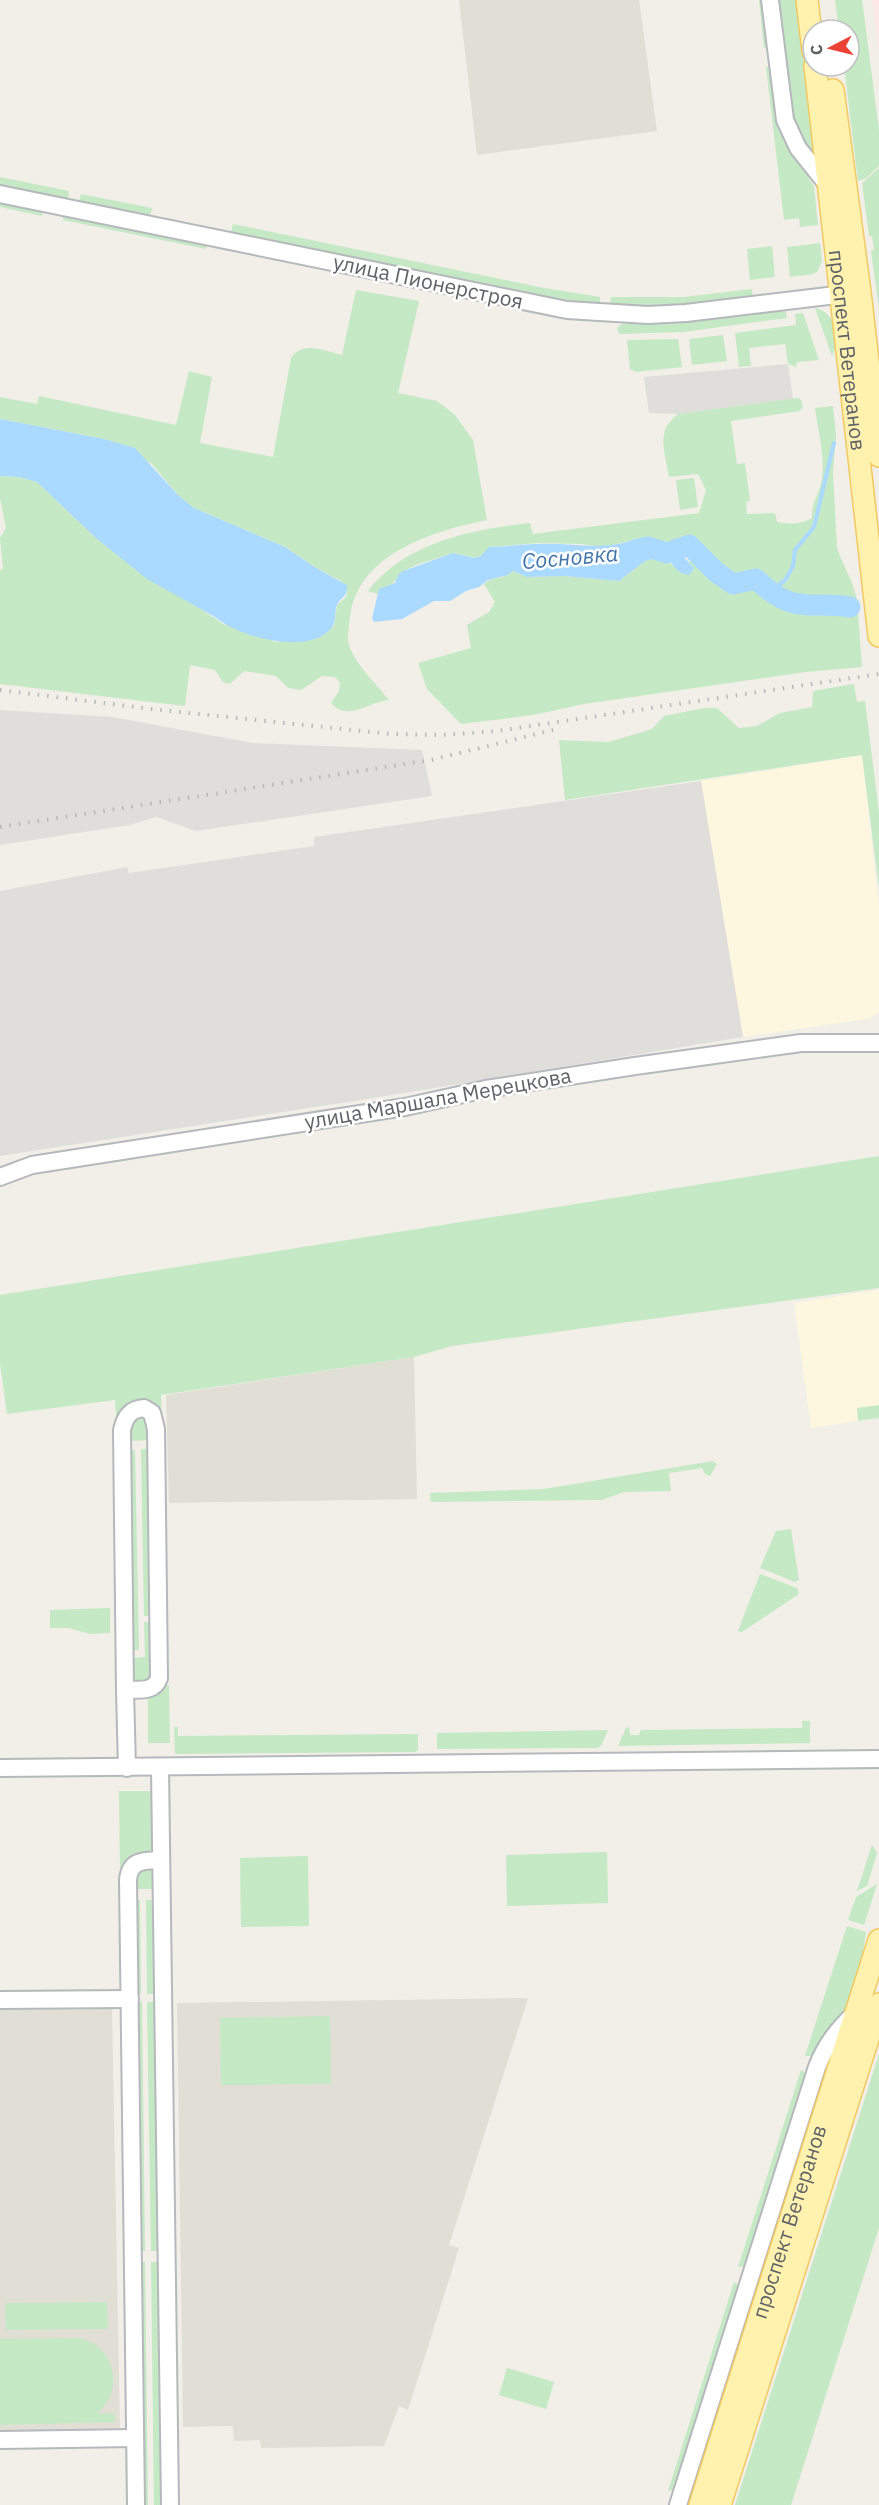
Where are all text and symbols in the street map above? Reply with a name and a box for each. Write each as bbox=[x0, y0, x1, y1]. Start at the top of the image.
north arrow bbox=[801, 18, 861, 78]
text: С bbox=[806, 43, 827, 56]
street label: улица Пионерстроя bbox=[331, 247, 526, 315]
street label: проспект Ветеранов bbox=[823, 248, 873, 452]
water label: Сосновка bbox=[521, 538, 619, 575]
street label: улица Маршала Мерецкова bbox=[302, 1061, 573, 1135]
street label: проспект Ветеранов bbox=[745, 2121, 833, 2322]

